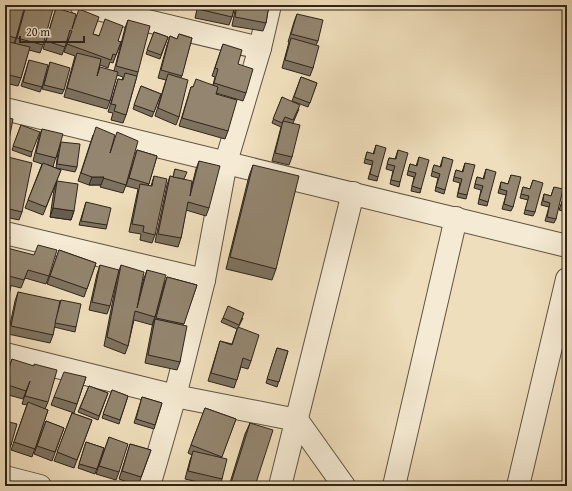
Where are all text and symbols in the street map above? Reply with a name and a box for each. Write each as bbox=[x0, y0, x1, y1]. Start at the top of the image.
scale bar bbox=[20, 18, 84, 44]
text: 20 m bbox=[26, 23, 50, 40]

